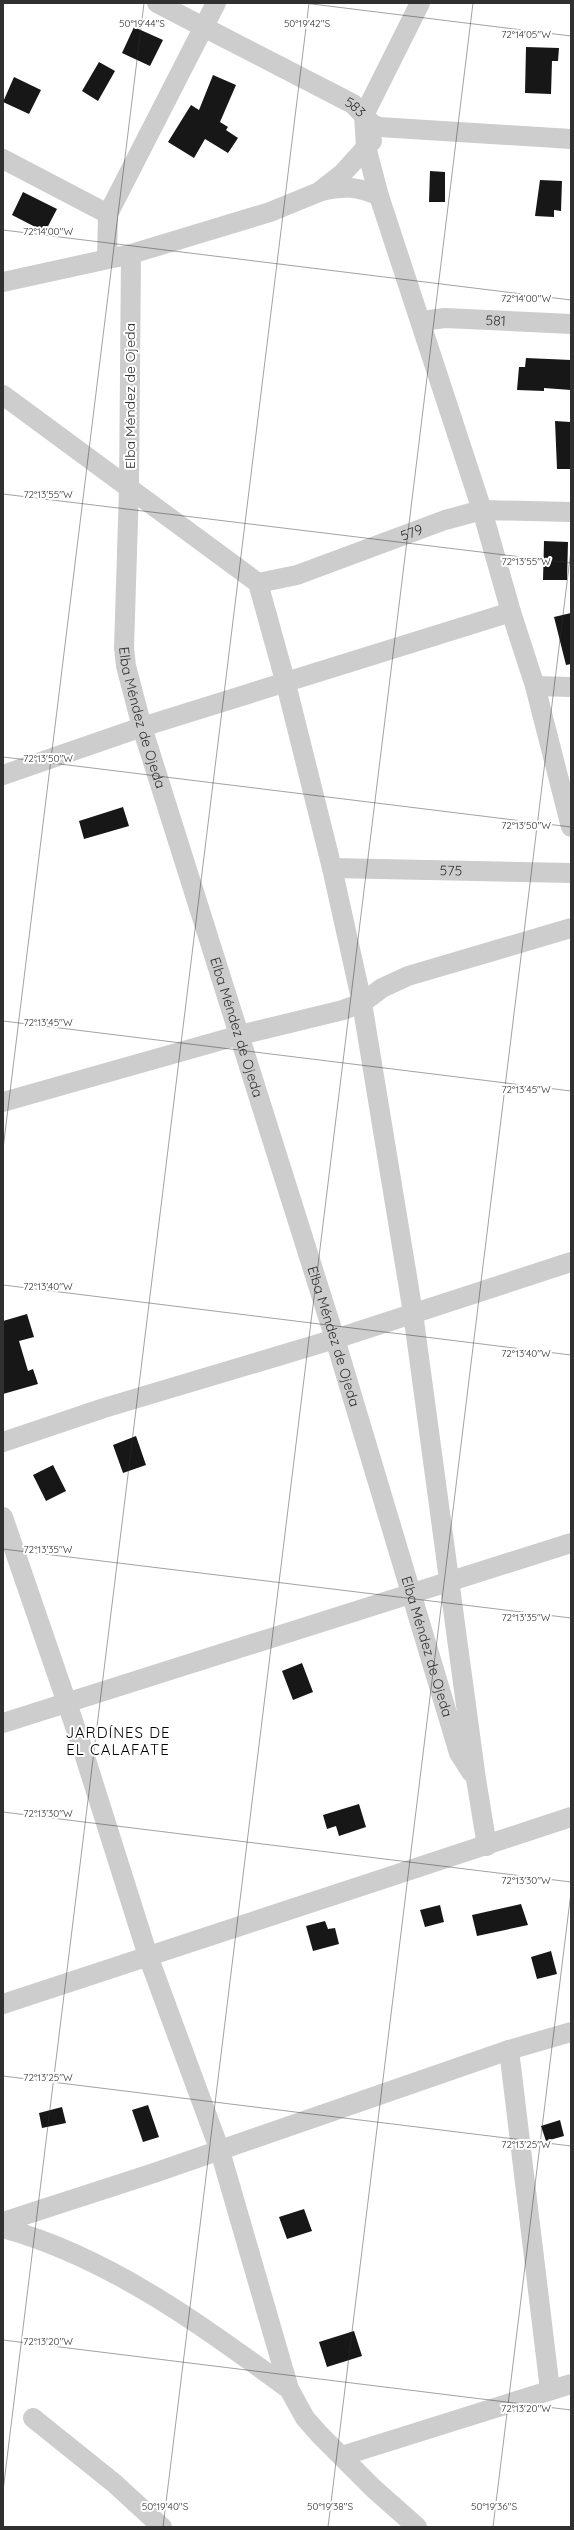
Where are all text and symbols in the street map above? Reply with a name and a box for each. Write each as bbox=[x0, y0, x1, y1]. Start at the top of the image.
text: 50°19'44"S bbox=[119, 17, 165, 30]
text: 50°19'42"S bbox=[284, 17, 330, 30]
text: 72°14'05"W bbox=[501, 28, 551, 41]
street label: 583 bbox=[342, 92, 370, 121]
text: 72°14'00"W bbox=[23, 225, 73, 238]
text: 72°14'00"W bbox=[501, 292, 551, 305]
street label: 581 bbox=[485, 311, 506, 330]
street label: Elba Méndez de Ojeda bbox=[121, 323, 139, 469]
text: 72°13'55"W bbox=[23, 488, 73, 501]
street label: 579 bbox=[398, 520, 425, 545]
text: 72°13'55"W bbox=[501, 555, 551, 568]
street label: Elba Méndez de Ojeda bbox=[115, 646, 170, 791]
text: 72°13'50"W bbox=[23, 752, 73, 765]
text: 72°13'50"W bbox=[501, 819, 551, 832]
street label: 575 bbox=[440, 861, 462, 880]
street label: Elba Méndez de Ojeda bbox=[206, 955, 267, 1100]
text: 72°13'45"W bbox=[23, 1016, 73, 1029]
text: 72°13'45"W bbox=[501, 1083, 551, 1096]
street label: Elba Méndez de Ojeda bbox=[304, 1264, 364, 1409]
text: 72°13'40"W bbox=[23, 1280, 73, 1293]
text: 72°13'40"W bbox=[501, 1347, 551, 1360]
text: 72°13'35"W bbox=[23, 1543, 73, 1556]
street label: Elba Méndez de Ojeda bbox=[398, 1574, 457, 1719]
text: 72°13'35"W bbox=[501, 1611, 551, 1624]
district label: JARDÍNES DE EL CALAFATE bbox=[66, 1723, 170, 1759]
text: 72°13'30"W bbox=[23, 1807, 73, 1820]
text: 72°13'30"W bbox=[501, 1874, 551, 1887]
text: 72°13'25"W bbox=[23, 2071, 73, 2084]
text: 72°13'25"W bbox=[501, 2138, 551, 2151]
text: 72°13'20"W bbox=[23, 2335, 73, 2348]
text: 72°13'20"W bbox=[501, 2402, 551, 2415]
text: 50°19'40"S bbox=[142, 2500, 189, 2513]
text: 50°19'38"S bbox=[307, 2500, 353, 2513]
text: 50°19'36"S bbox=[471, 2500, 517, 2513]

